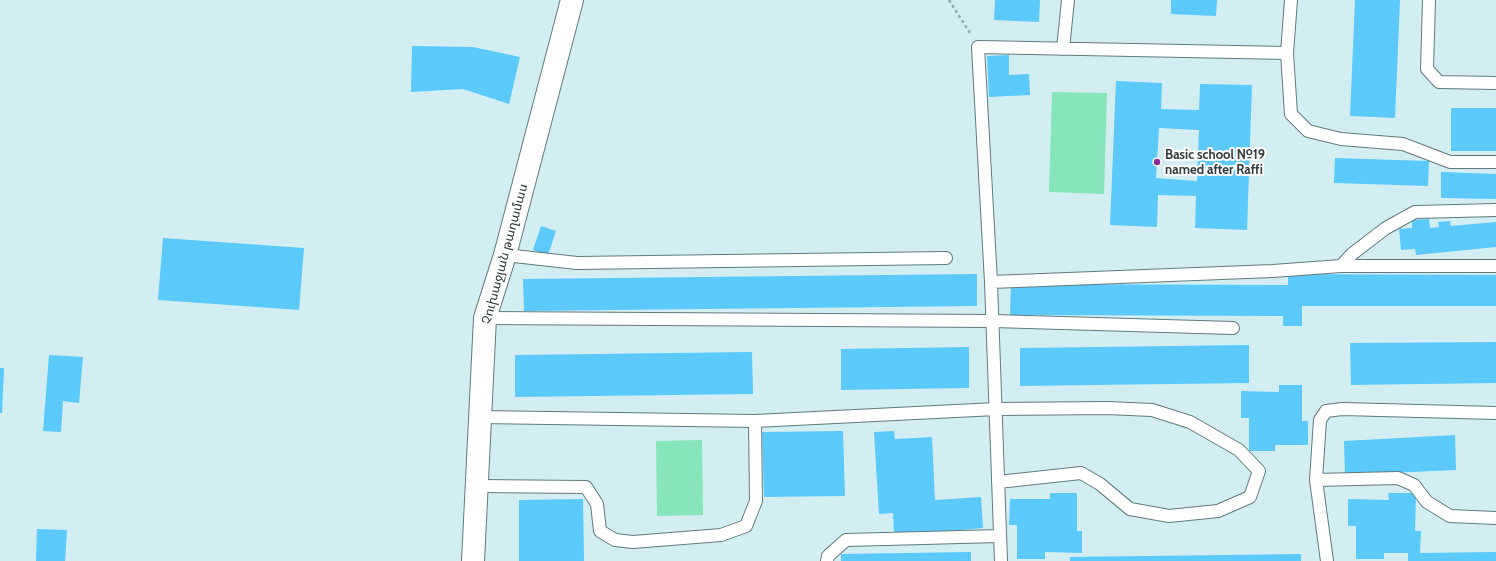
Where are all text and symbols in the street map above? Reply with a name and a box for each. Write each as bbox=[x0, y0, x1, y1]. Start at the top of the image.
place label: Basic school №19 named after Raffi bbox=[1165, 147, 1265, 178]
marker: Basic school №19 named after Raffi bbox=[1152, 157, 1162, 167]
street label: Չուխաջյան թաղամաս bbox=[479, 182, 531, 326]

